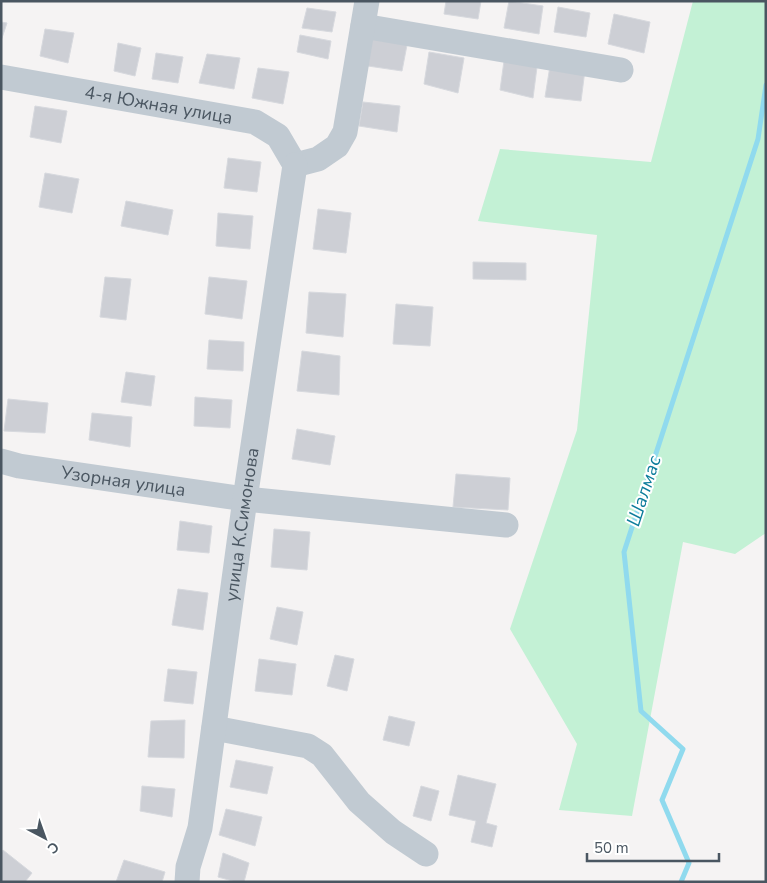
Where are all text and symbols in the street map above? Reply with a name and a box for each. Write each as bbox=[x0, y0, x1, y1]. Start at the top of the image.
street label: 4-я Южная улица bbox=[83, 80, 235, 130]
street label: улица К.Симонова bbox=[219, 446, 265, 603]
water label: Шалмас bbox=[620, 452, 668, 530]
street label: Узорная улица bbox=[58, 460, 187, 502]
north arrow bbox=[20, 813, 70, 863]
scale bar bbox=[587, 830, 720, 862]
text: С bbox=[43, 837, 63, 858]
text: 50 m bbox=[594, 838, 629, 858]

